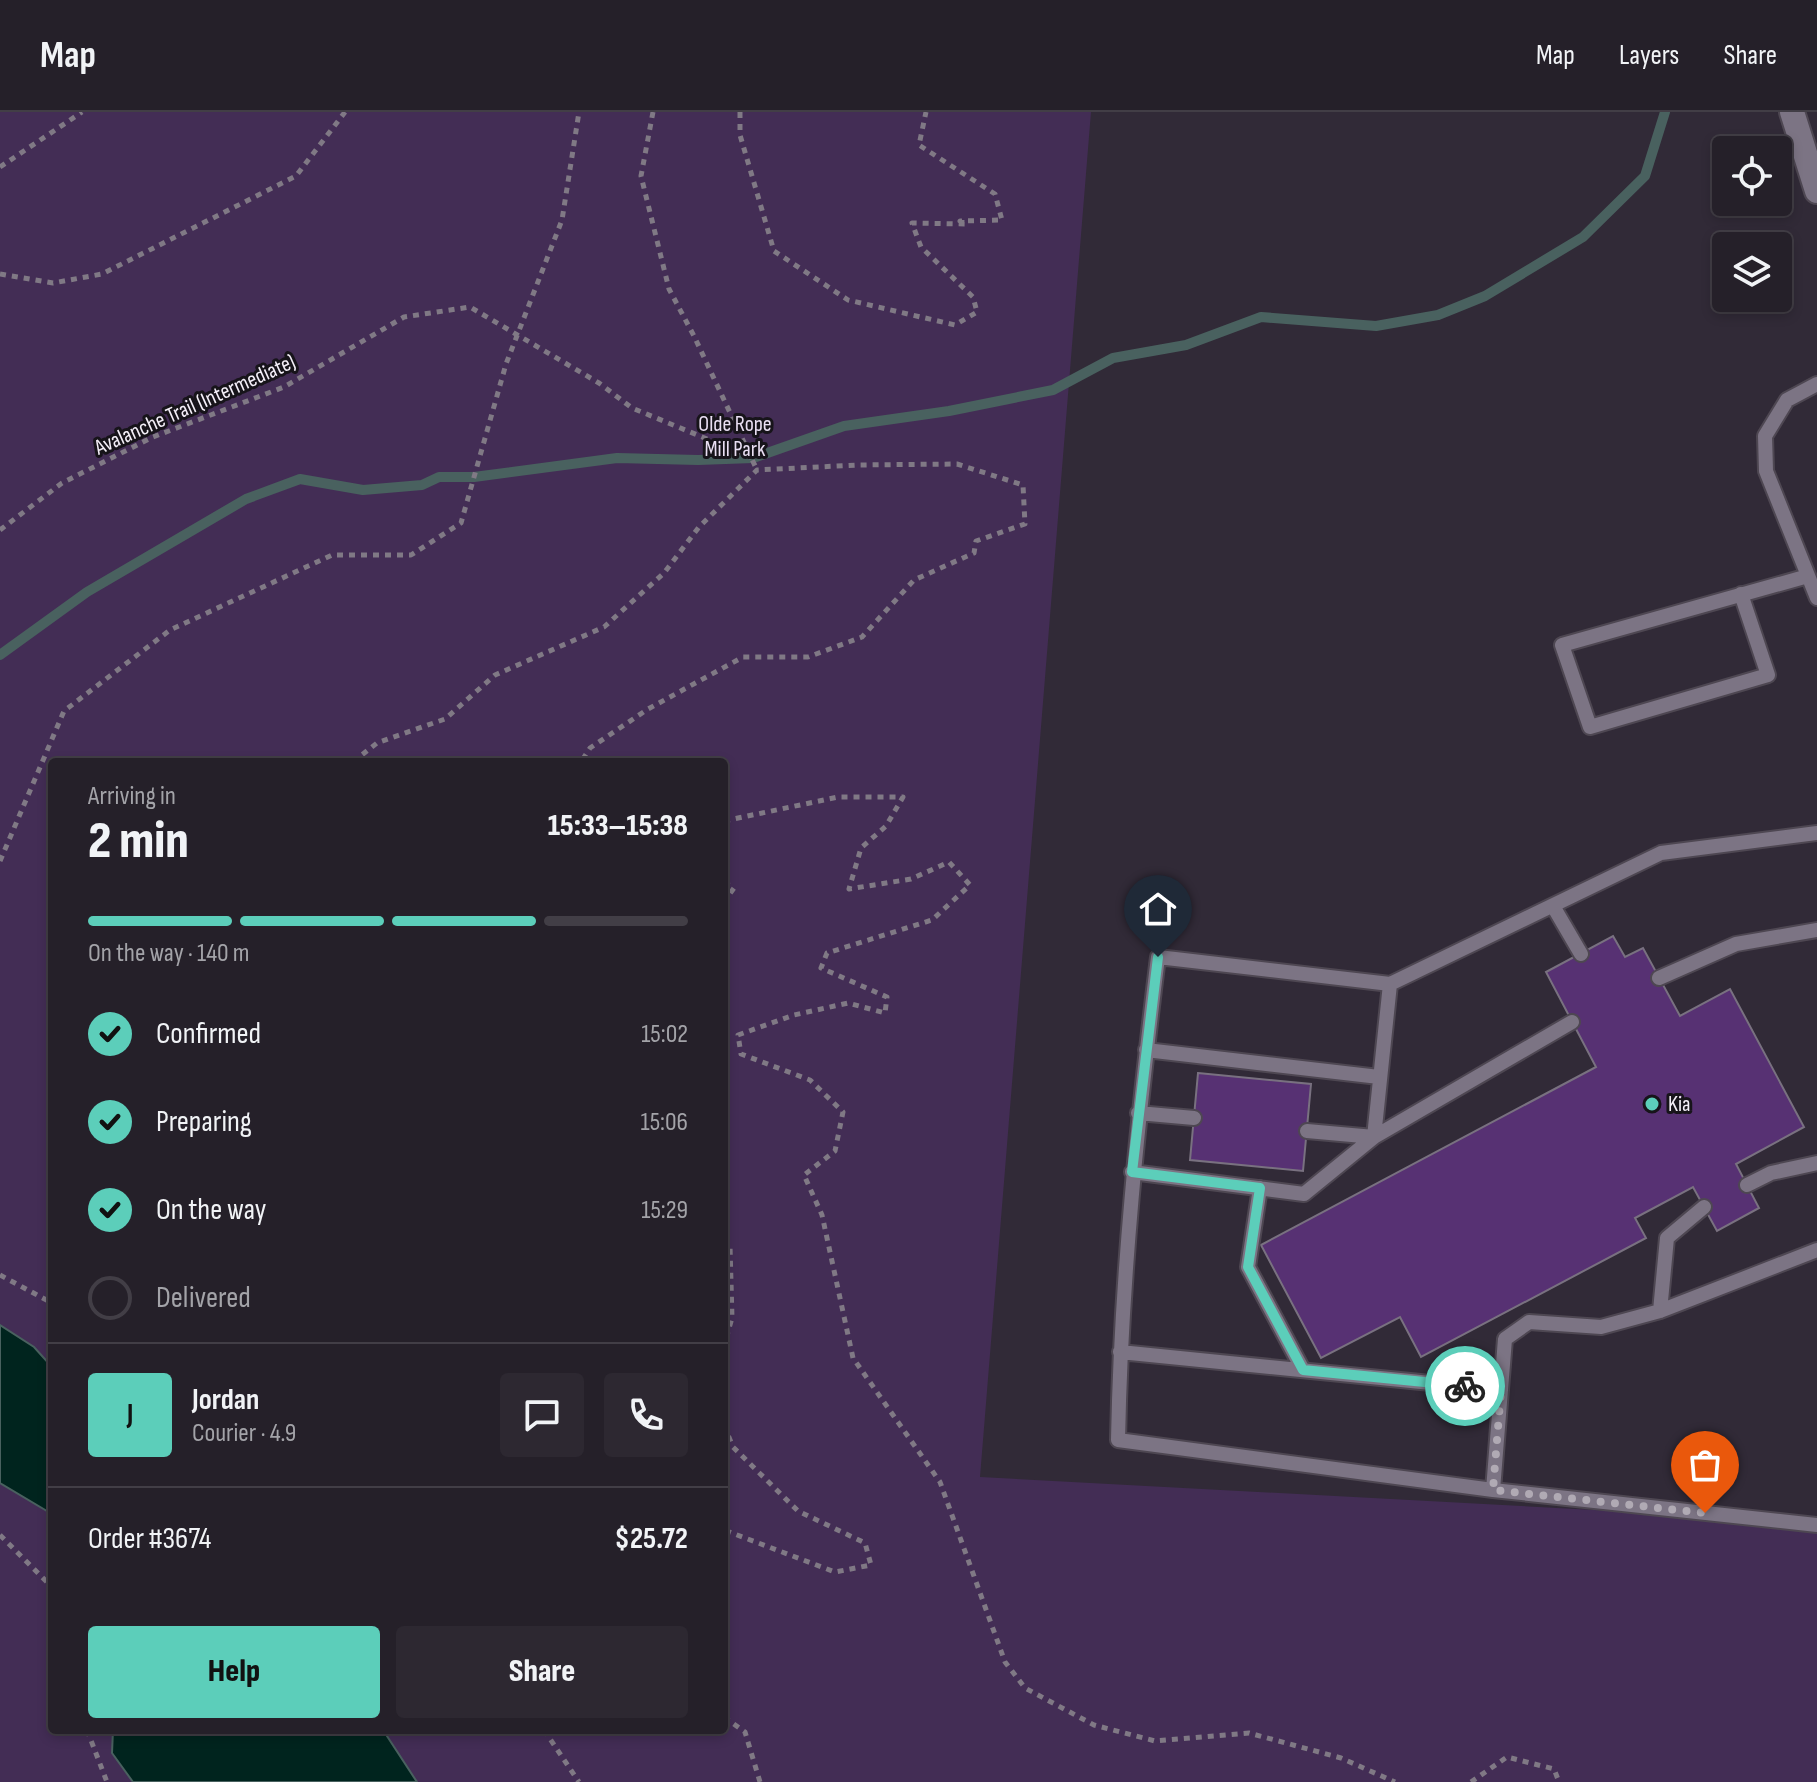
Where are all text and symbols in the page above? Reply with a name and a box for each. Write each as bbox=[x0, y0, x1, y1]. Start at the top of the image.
text: Map bbox=[40, 33, 96, 78]
text: Map bbox=[1536, 39, 1575, 72]
text: Layers bbox=[1619, 39, 1679, 72]
text: Share bbox=[1723, 39, 1777, 72]
map controls bbox=[1712, 136, 1792, 312]
button: locate bbox=[1712, 136, 1792, 216]
button: layers bbox=[1712, 232, 1792, 312]
street label: Avalanche Trail (Intermediate) bbox=[89, 349, 300, 462]
park label: Olde Rope Mill Park bbox=[698, 411, 772, 463]
text: Arriving in bbox=[88, 781, 176, 812]
text: 15:33–15:38 bbox=[548, 808, 688, 844]
text: 2 min bbox=[88, 810, 189, 873]
pin bbox=[1124, 875, 1192, 957]
icon: home bbox=[1136, 887, 1180, 931]
text: On the way · 140 m bbox=[88, 938, 250, 969]
icon: check bbox=[88, 1012, 132, 1056]
text: Confirmed bbox=[156, 1016, 261, 1052]
text: 15:02 bbox=[641, 1019, 688, 1050]
place label: Kia bbox=[1668, 1091, 1691, 1118]
marker: Kia bbox=[1643, 1095, 1661, 1113]
icon: check bbox=[88, 1100, 132, 1144]
text: Preparing bbox=[156, 1104, 252, 1140]
text: 15:06 bbox=[641, 1107, 688, 1138]
icon: check bbox=[88, 1188, 132, 1232]
text: On the way bbox=[156, 1192, 266, 1228]
text: 15:29 bbox=[641, 1195, 688, 1226]
text: Delivered bbox=[156, 1280, 251, 1316]
courier bbox=[1425, 1346, 1505, 1426]
icon: bike bbox=[1443, 1364, 1487, 1408]
button: chat bbox=[500, 1373, 584, 1457]
button: phone bbox=[604, 1373, 688, 1457]
text: Jordan bbox=[192, 1382, 259, 1418]
text: J bbox=[127, 1397, 133, 1433]
text: Courier · 4.9 bbox=[192, 1418, 296, 1449]
pin bbox=[1671, 1431, 1739, 1513]
icon: bag bbox=[1683, 1443, 1727, 1487]
text: Order #3674 bbox=[88, 1521, 211, 1557]
text: $25.72 bbox=[615, 1521, 688, 1557]
button: Help bbox=[88, 1626, 380, 1718]
button: Share bbox=[396, 1626, 688, 1718]

